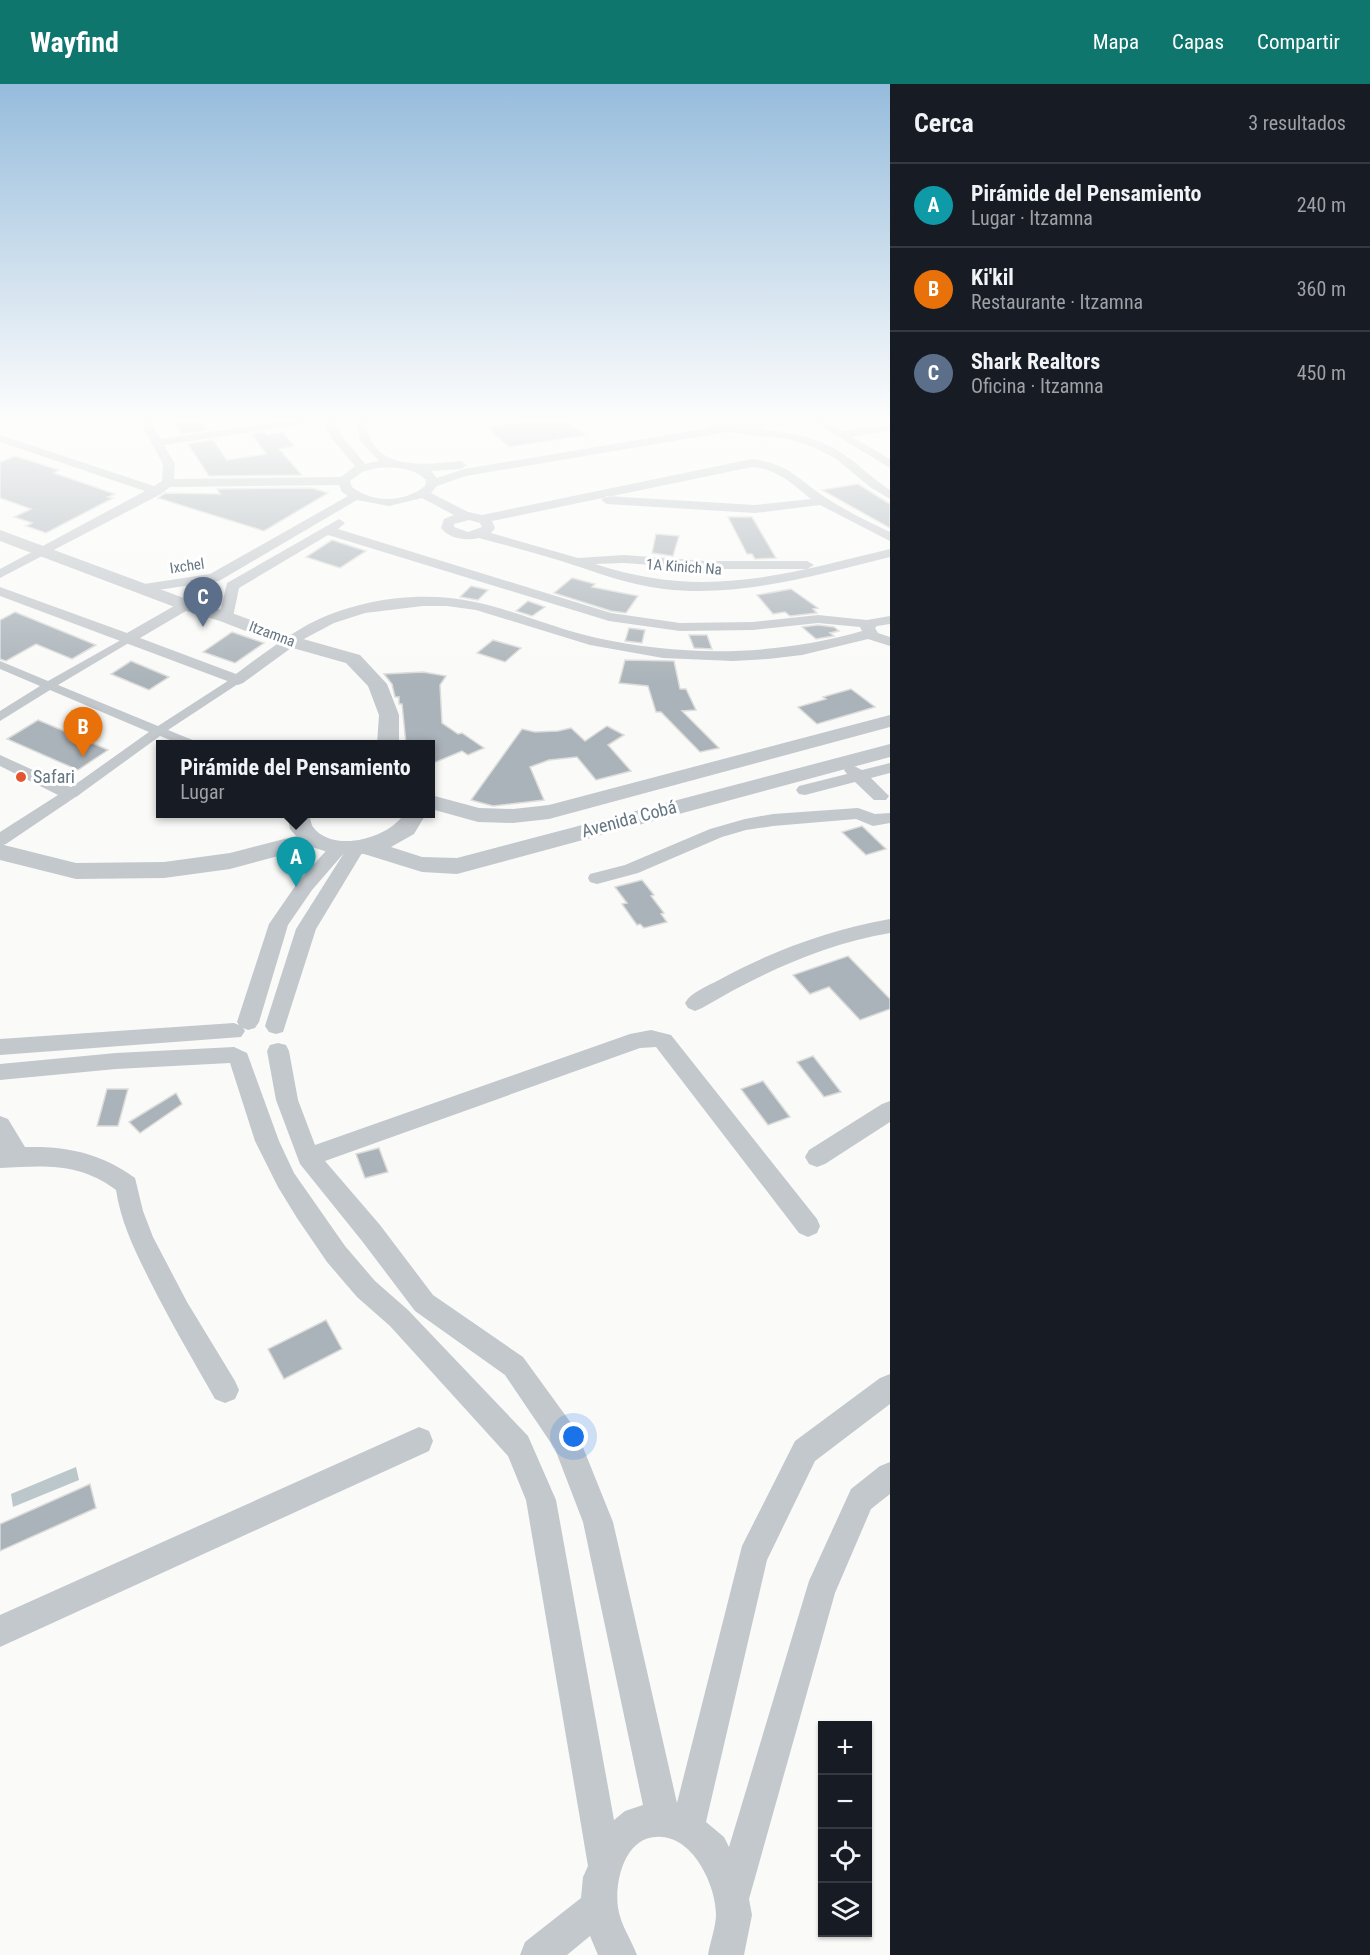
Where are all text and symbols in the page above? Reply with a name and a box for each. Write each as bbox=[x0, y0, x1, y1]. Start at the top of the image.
text: Wayfind bbox=[30, 26, 119, 59]
text: Mapa bbox=[1093, 30, 1139, 54]
text: Capas bbox=[1172, 30, 1224, 54]
text: Compartir bbox=[1257, 30, 1340, 54]
text: Cerca bbox=[914, 108, 974, 138]
text: 3 resultados bbox=[1248, 111, 1346, 135]
text: Pirámide del Pensamiento bbox=[971, 181, 1201, 206]
text: A bbox=[928, 193, 939, 217]
text: 240 m bbox=[1297, 193, 1346, 217]
text: Lugar · Itzamna bbox=[971, 206, 1093, 230]
text: Ki'kil bbox=[971, 265, 1014, 290]
text: B bbox=[928, 277, 939, 301]
text: 360 m bbox=[1297, 277, 1346, 301]
text: Restaurante · Itzamna bbox=[971, 290, 1143, 314]
text: Shark Realtors bbox=[971, 349, 1100, 374]
text: C bbox=[928, 361, 939, 385]
text: 450 m bbox=[1297, 361, 1346, 385]
text: Oficina · Itzamna bbox=[971, 374, 1104, 398]
street label: Ixchel bbox=[168, 555, 206, 577]
street label: 1A Kinich Na bbox=[645, 555, 723, 579]
pin: C bbox=[184, 578, 222, 627]
street label: Itzamna bbox=[247, 617, 297, 651]
pin: B bbox=[64, 708, 103, 757]
popup bbox=[156, 740, 435, 818]
text: Pirámide del Pensamiento bbox=[180, 755, 411, 780]
place label: Safari bbox=[33, 766, 75, 787]
marker: Safari bbox=[14, 770, 28, 784]
text: Lugar bbox=[180, 780, 225, 804]
street label: Avenida Cobá bbox=[579, 796, 679, 841]
pin: A bbox=[276, 838, 316, 887]
your location bbox=[559, 1422, 588, 1451]
map controls bbox=[818, 1721, 872, 1937]
button: + bbox=[818, 1721, 872, 1775]
button: − bbox=[818, 1775, 872, 1829]
button: locate bbox=[818, 1829, 872, 1883]
button: layers bbox=[818, 1883, 872, 1937]

